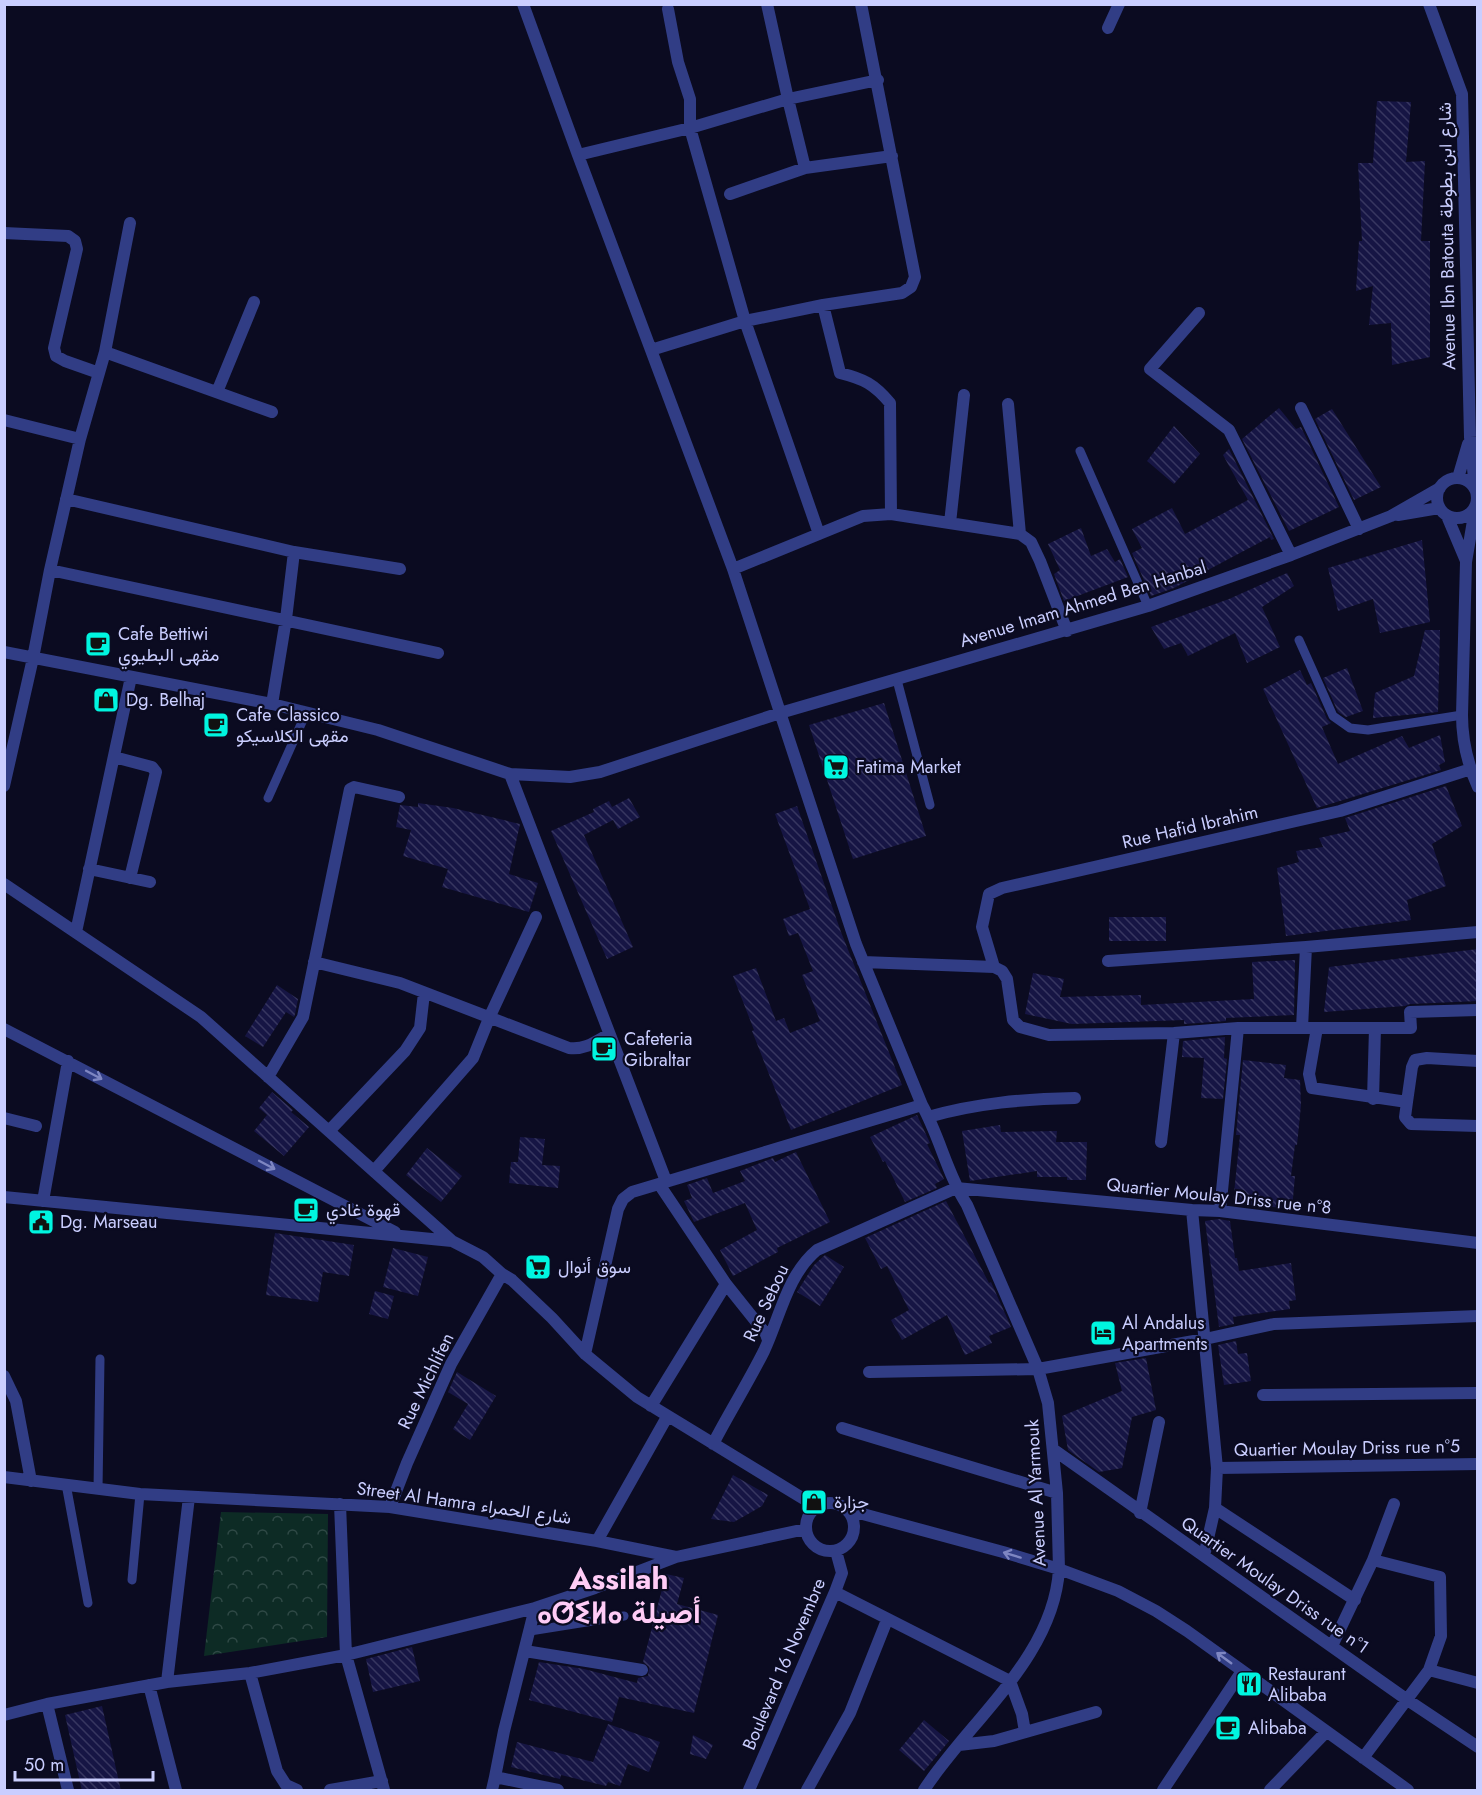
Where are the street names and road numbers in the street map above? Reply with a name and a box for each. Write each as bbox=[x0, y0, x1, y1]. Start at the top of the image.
street label: Avenue Ibn Batouta شارع ابن بطوطة bbox=[1432, 102, 1462, 370]
street label: Avenue Imam Ahmed Ben Hanbal bbox=[957, 554, 1209, 654]
street label: Rue Hafid Ibrahim bbox=[1119, 799, 1261, 855]
street label: Quartier Moulay Driss rue n°8 bbox=[1105, 1171, 1333, 1221]
street label: Rue Sebou bbox=[737, 1260, 795, 1346]
street label: Rue Michlifen bbox=[391, 1328, 461, 1434]
street label: Avenue Al Yarmouk bbox=[1019, 1419, 1053, 1567]
street label: Quartier Moulay Driss rue n°5 bbox=[1234, 1433, 1460, 1463]
street label: Street Al Hamra شارع الحمراء bbox=[355, 1475, 573, 1531]
street label: Quartier Moulay Driss rue n°1 bbox=[1176, 1510, 1374, 1660]
street label: Boulevard 16 Novembre bbox=[736, 1574, 832, 1754]

